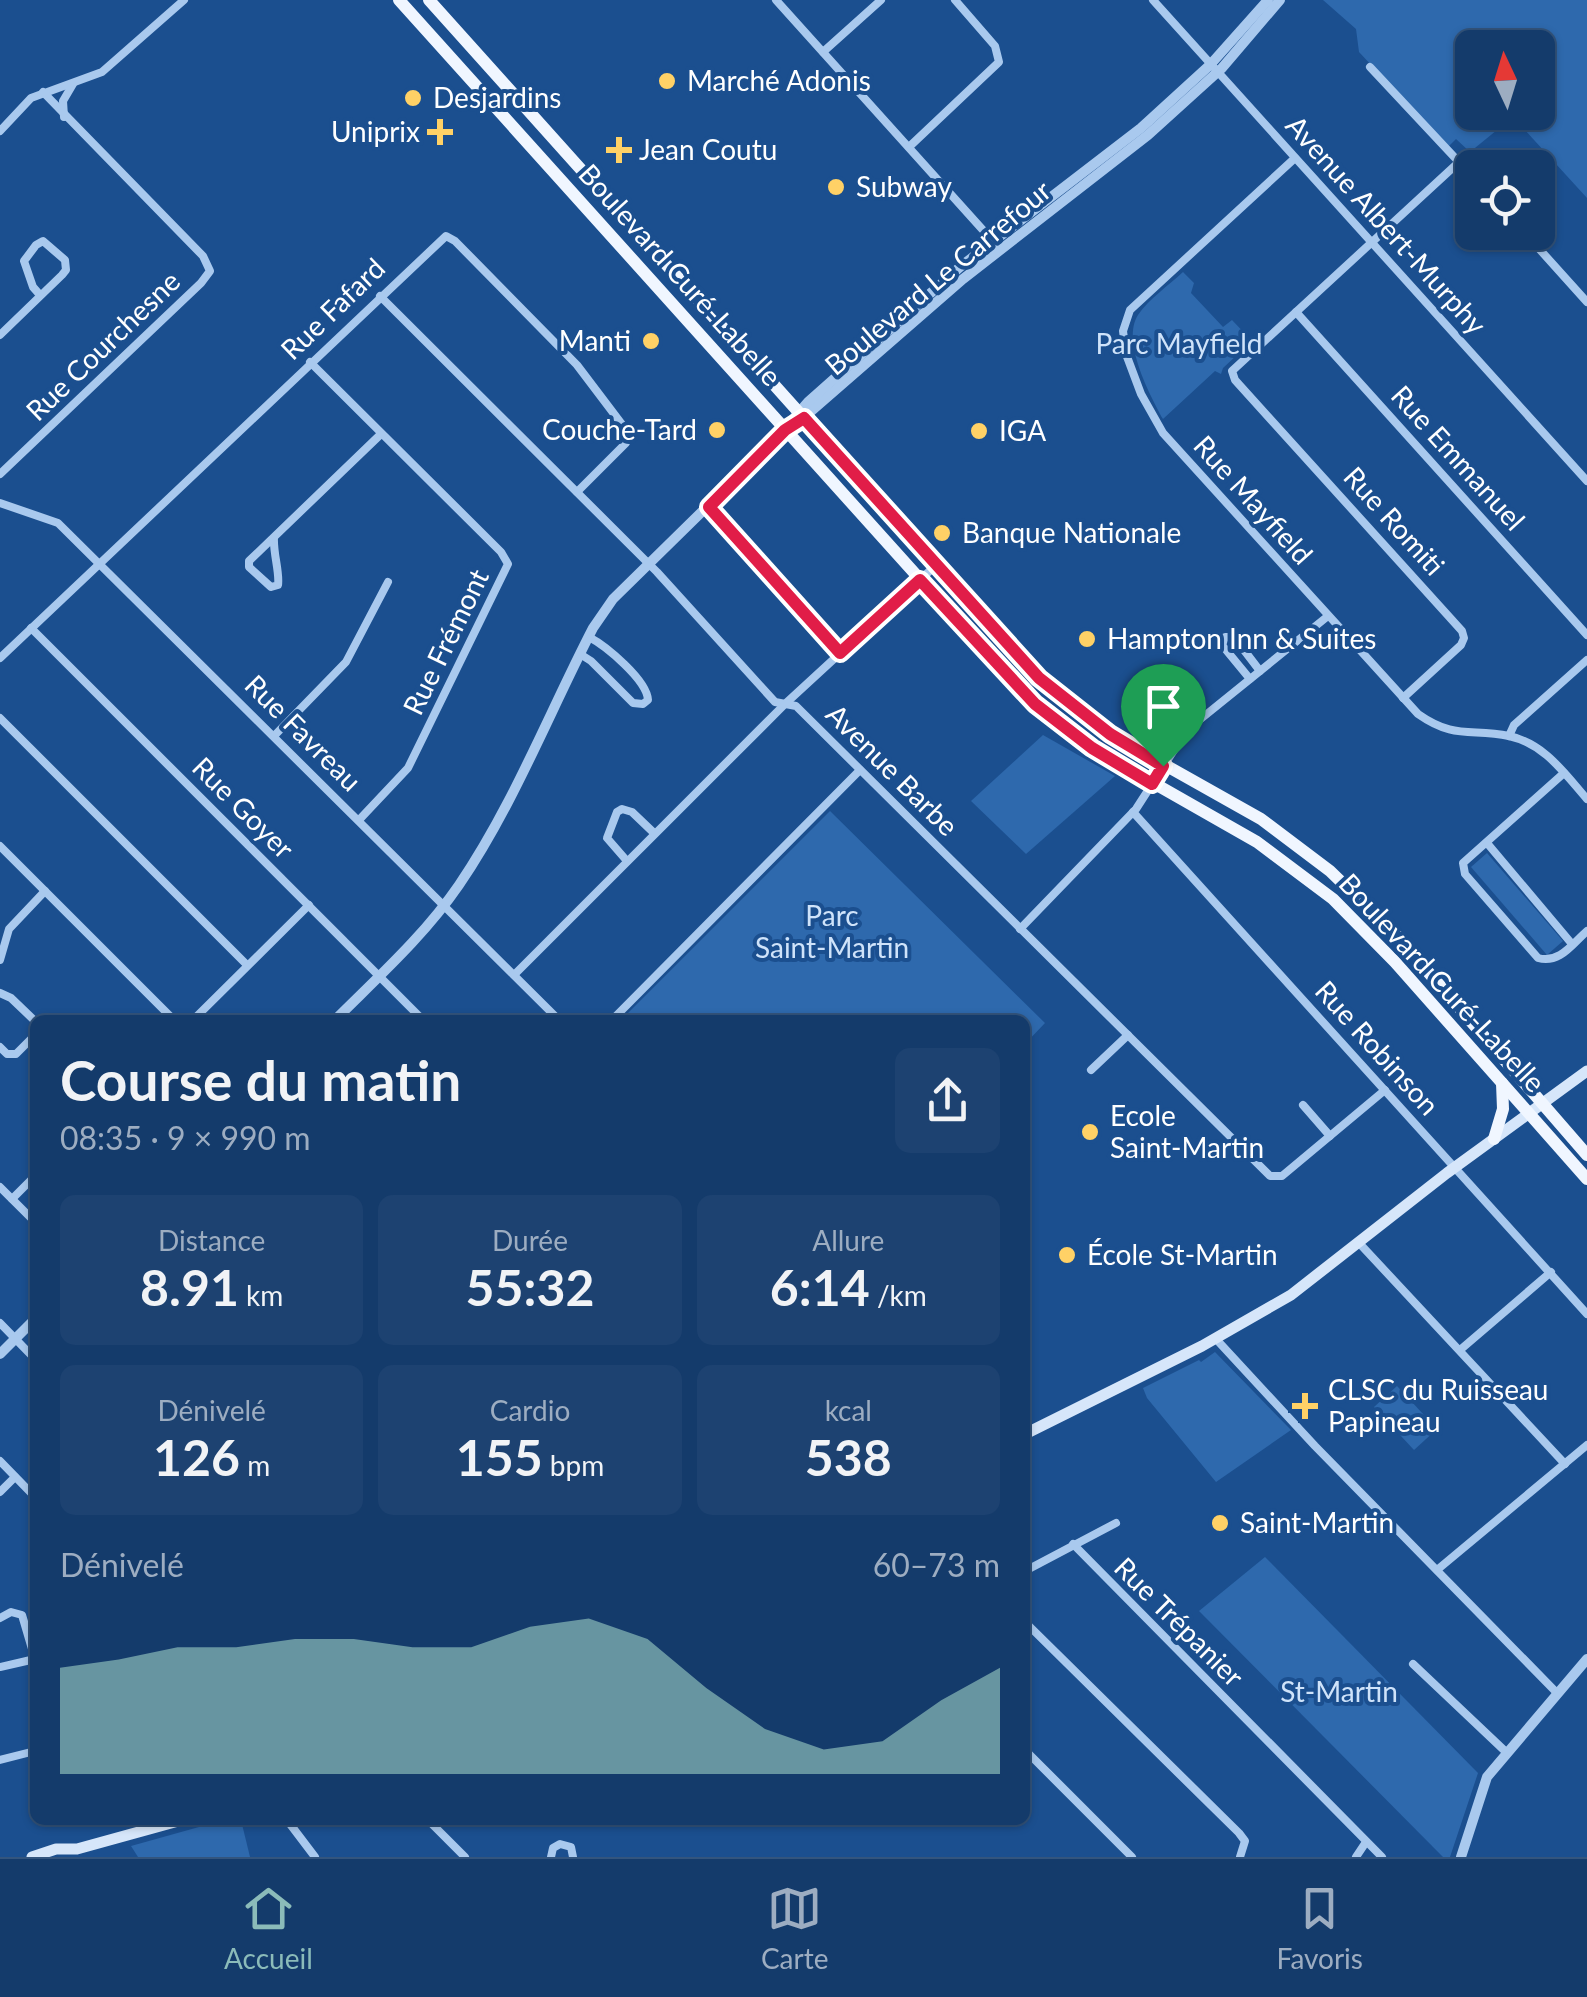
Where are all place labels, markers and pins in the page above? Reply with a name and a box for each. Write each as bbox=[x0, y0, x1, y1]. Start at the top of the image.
place label: Marché Adonis bbox=[687, 63, 871, 97]
marker: Marché Adonis bbox=[656, 70, 678, 92]
place label: Desjardins bbox=[433, 80, 561, 114]
marker: Desjardins bbox=[402, 87, 424, 109]
place label: Uniprix bbox=[331, 114, 420, 148]
marker: Uniprix bbox=[429, 121, 451, 143]
place label: Jean Coutu bbox=[639, 132, 777, 166]
marker: Jean Coutu bbox=[608, 139, 630, 161]
place label: Subway bbox=[856, 169, 952, 203]
marker: Subway bbox=[825, 176, 847, 198]
place label: Manti bbox=[559, 323, 631, 357]
marker: Manti bbox=[640, 330, 662, 352]
place label: Couche-Tard bbox=[542, 412, 697, 446]
place label: IGA bbox=[999, 413, 1046, 447]
marker: Couche-Tard bbox=[706, 419, 728, 441]
marker: IGA bbox=[968, 420, 990, 442]
place label: Banque Nationale bbox=[962, 515, 1181, 549]
marker: Banque Nationale bbox=[931, 522, 953, 544]
place label: Hampton Inn & Suites bbox=[1107, 621, 1376, 655]
marker: Hampton Inn & Suites bbox=[1076, 628, 1098, 650]
pin bbox=[1121, 664, 1206, 767]
place label: Ecole Saint-Martin bbox=[1110, 1098, 1264, 1164]
marker: Ecole Saint-Martin bbox=[1079, 1121, 1101, 1143]
place label: École St-Martin bbox=[1087, 1237, 1278, 1271]
marker: École St-Martin bbox=[1056, 1244, 1078, 1266]
place label: CLSC du Ruisseau Papineau bbox=[1328, 1372, 1548, 1438]
marker: CLSC du Ruisseau Papineau bbox=[1292, 1393, 1318, 1419]
place label: Saint-Martin bbox=[1240, 1505, 1394, 1539]
marker: Saint-Martin bbox=[1209, 1512, 1231, 1534]

